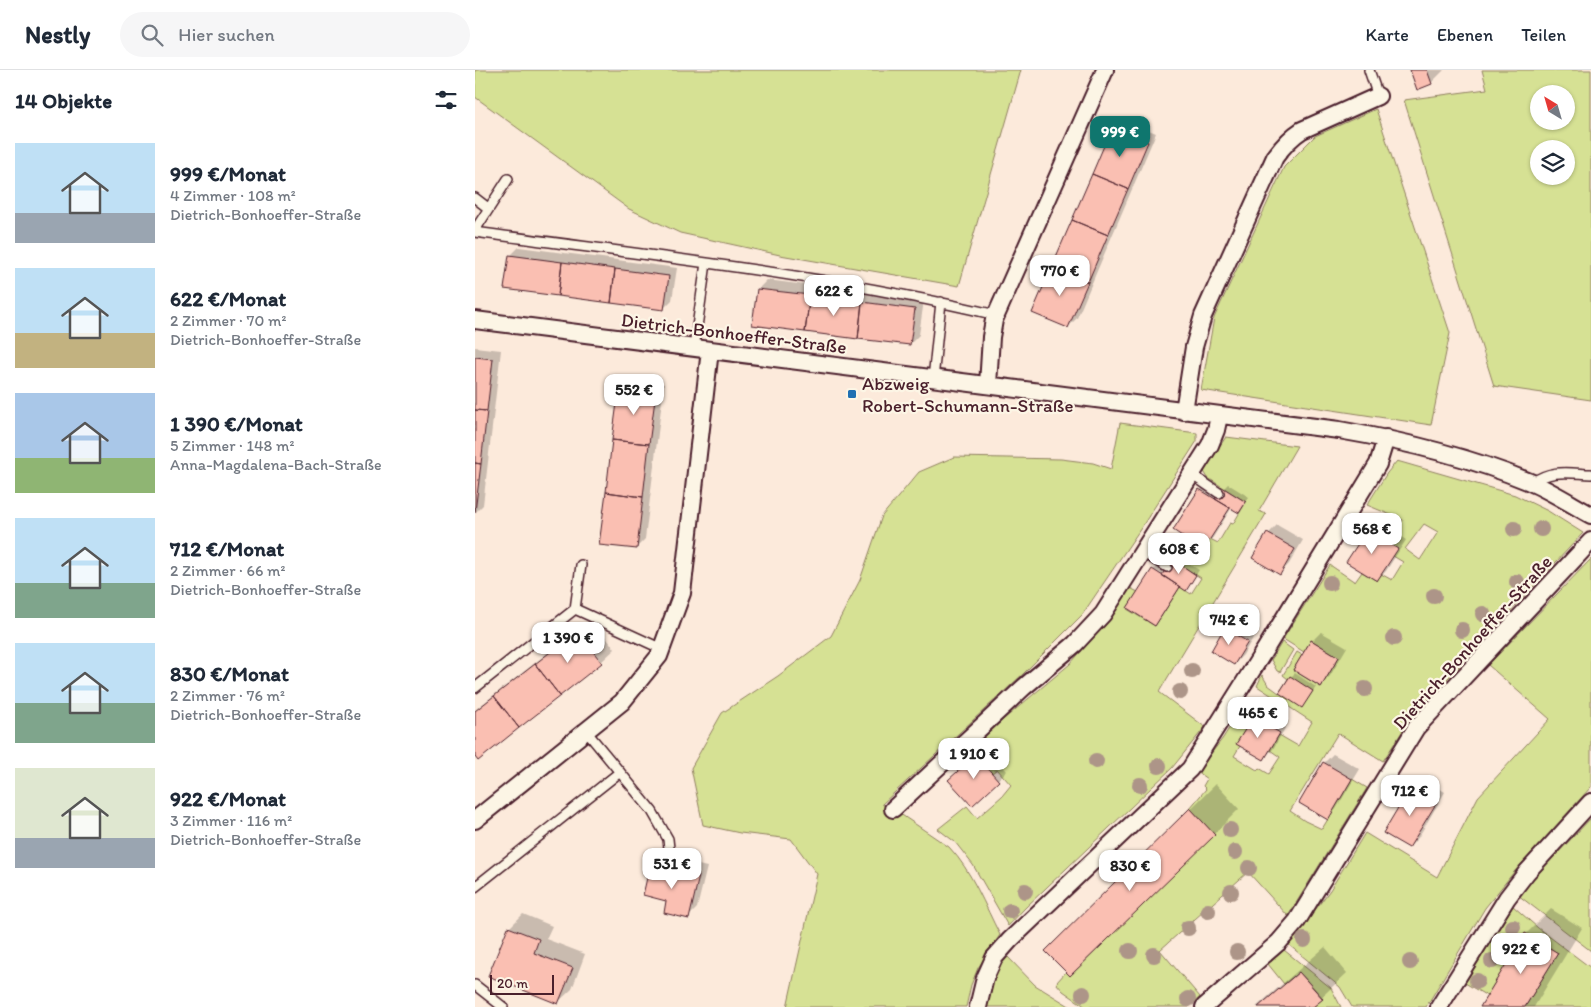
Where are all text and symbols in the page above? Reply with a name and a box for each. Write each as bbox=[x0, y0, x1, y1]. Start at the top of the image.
search box bbox=[120, 12, 470, 57]
text: Nestly bbox=[25, 20, 90, 49]
icon: search bbox=[138, 21, 166, 49]
text: Hier suchen bbox=[178, 23, 275, 46]
text: Karte bbox=[1366, 24, 1409, 46]
text: Ebenen bbox=[1437, 24, 1493, 46]
text: Teilen bbox=[1521, 24, 1566, 46]
north arrow bbox=[1530, 85, 1575, 130]
map controls bbox=[1530, 85, 1575, 185]
icon: filters bbox=[432, 86, 460, 114]
text: 14 Objekte bbox=[15, 88, 112, 113]
pin: 999 € bbox=[1085, 116, 1155, 158]
text: 999 € bbox=[1101, 122, 1139, 141]
button: layers bbox=[1530, 140, 1575, 185]
text: 999 €/Monat bbox=[170, 161, 286, 186]
icon: home bbox=[55, 163, 115, 223]
text: 4 Zimmer · 108 m² bbox=[170, 186, 296, 205]
text: Dietrich-Bonhoeffer-Straße bbox=[170, 205, 361, 224]
pin: 770 € bbox=[1025, 254, 1095, 297]
text: 770 € bbox=[1041, 261, 1079, 280]
pin: 622 € bbox=[799, 274, 869, 317]
text: 622 € bbox=[815, 281, 853, 300]
text: 622 €/Monat bbox=[170, 286, 286, 311]
icon: home bbox=[55, 288, 115, 348]
street label: Dietrich-Bonhoeffer-Straße bbox=[620, 308, 848, 359]
text: 2 Zimmer · 70 m² bbox=[170, 311, 286, 330]
text: Dietrich-Bonhoeffer-Straße bbox=[170, 330, 361, 349]
place label: Abzweig Robert-Schumann-Straße bbox=[862, 372, 1074, 417]
pin: 552 € bbox=[599, 374, 669, 416]
text: 552 € bbox=[615, 380, 653, 399]
marker: Abzweig Robert-Schumann-Straße bbox=[846, 388, 858, 400]
text: 1 390 €/Monat bbox=[170, 411, 303, 436]
icon: home bbox=[55, 413, 115, 473]
text: 5 Zimmer · 148 m² bbox=[170, 436, 294, 455]
text: Anna-Magdalena-Bach-Straße bbox=[170, 455, 382, 474]
pin: 568 € bbox=[1337, 512, 1407, 555]
text: 568 € bbox=[1353, 519, 1391, 538]
pin: 608 € bbox=[1144, 532, 1214, 575]
text: 712 €/Monat bbox=[170, 536, 284, 561]
icon: home bbox=[55, 538, 115, 598]
text: 608 € bbox=[1159, 539, 1199, 558]
street label: Dietrich-Bonhoeffer-Straße bbox=[1388, 550, 1557, 734]
text: 2 Zimmer · 66 m² bbox=[170, 561, 286, 580]
text: Dietrich-Bonhoeffer-Straße bbox=[170, 580, 361, 599]
pin: 742 € bbox=[1194, 604, 1264, 646]
text: 742 € bbox=[1210, 610, 1248, 629]
pin: 1 390 € bbox=[522, 622, 614, 664]
text: 1 390 € bbox=[543, 628, 593, 647]
text: 830 €/Monat bbox=[170, 661, 289, 686]
icon: home bbox=[55, 663, 115, 723]
text: 2 Zimmer · 76 m² bbox=[170, 686, 285, 705]
pin: 465 € bbox=[1223, 696, 1293, 739]
text: 465 € bbox=[1238, 703, 1278, 722]
text: Dietrich-Bonhoeffer-Straße bbox=[170, 705, 361, 724]
pin: 1 910 € bbox=[928, 738, 1020, 780]
text: 1 910 € bbox=[949, 744, 999, 763]
pin: 712 € bbox=[1375, 774, 1445, 817]
text: 712 € bbox=[1392, 781, 1428, 800]
text: 922 €/Monat bbox=[170, 786, 286, 811]
icon: home bbox=[55, 788, 115, 848]
text: 3 Zimmer · 116 m² bbox=[170, 811, 292, 830]
text: Dietrich-Bonhoeffer-Straße bbox=[170, 830, 361, 849]
pin: 531 € bbox=[637, 848, 707, 890]
pin: 830 € bbox=[1095, 850, 1165, 892]
text: 531 € bbox=[653, 854, 691, 873]
text: 830 € bbox=[1110, 856, 1150, 875]
pin: 922 € bbox=[1486, 932, 1556, 975]
text: 922 € bbox=[1502, 939, 1540, 958]
scale bar bbox=[490, 972, 554, 995]
text: 20 m bbox=[497, 975, 528, 992]

